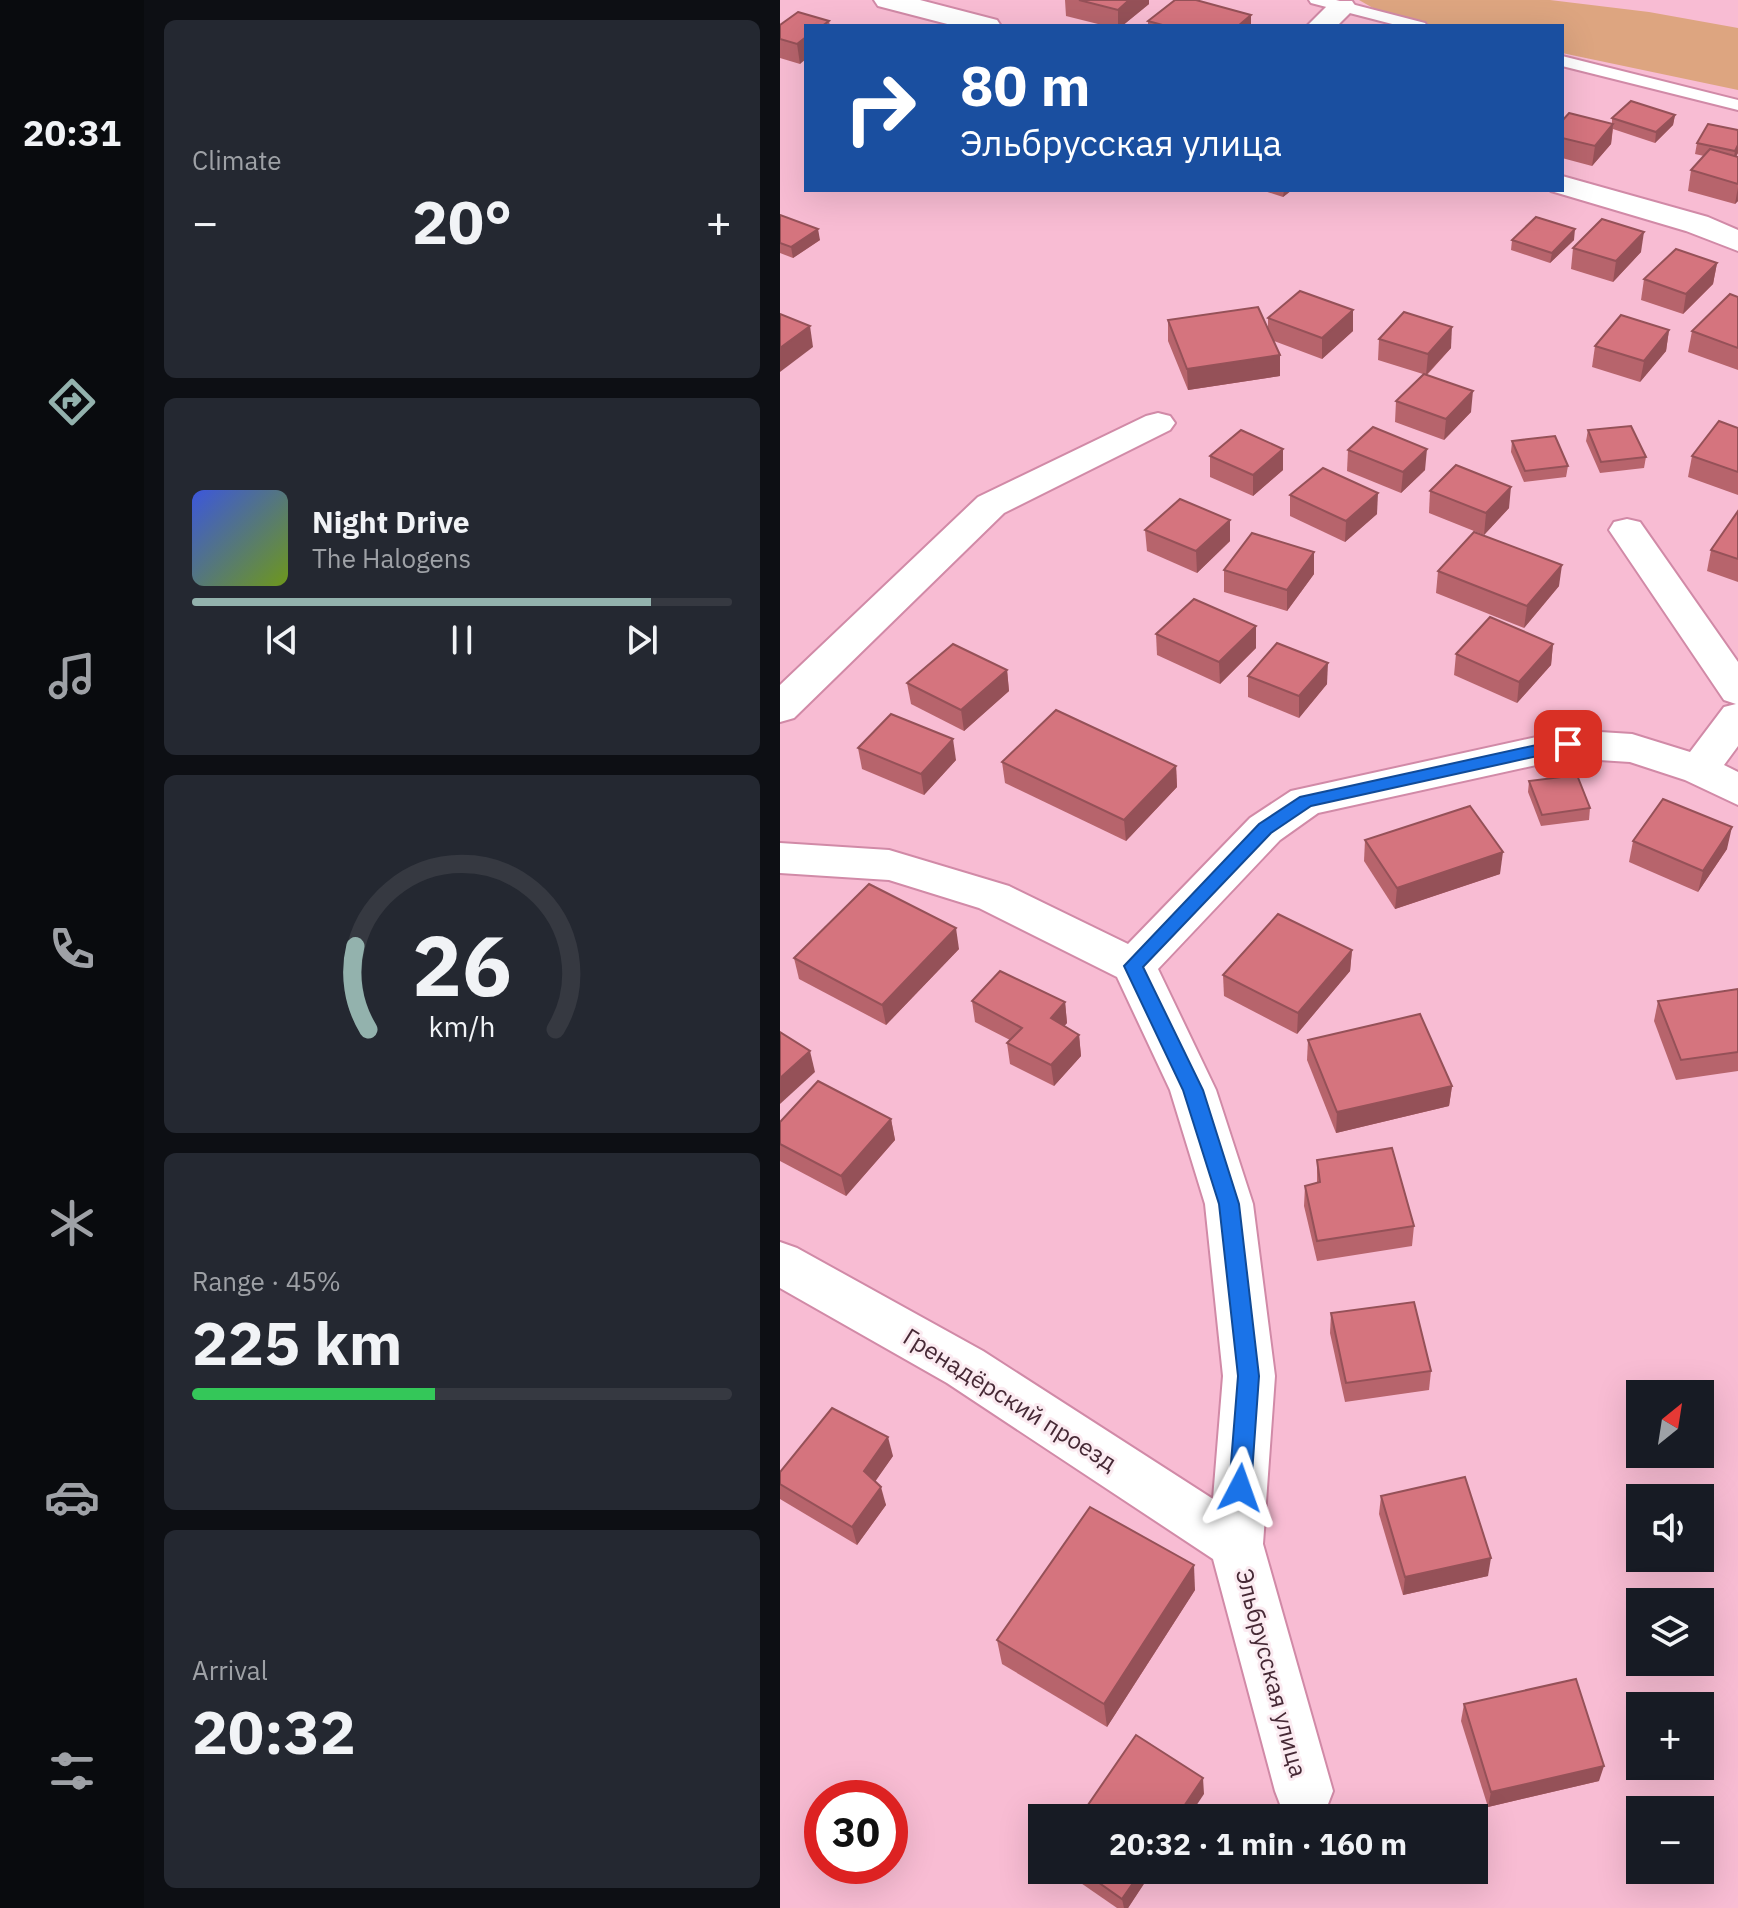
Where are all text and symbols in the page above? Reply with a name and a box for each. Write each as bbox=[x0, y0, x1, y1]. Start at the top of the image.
text: 80 m bbox=[960, 49, 1090, 121]
icon: right bbox=[828, 56, 932, 160]
text: 20:31 bbox=[23, 109, 121, 156]
text: Эльбрусская улица bbox=[960, 119, 1282, 166]
text: Climate bbox=[192, 143, 282, 177]
text: 20° bbox=[412, 182, 512, 261]
text: − bbox=[192, 193, 218, 250]
text: + bbox=[706, 193, 732, 250]
icon: directions bbox=[44, 374, 100, 430]
text: Night Drive bbox=[312, 502, 470, 541]
text: The Halogens bbox=[312, 541, 471, 575]
icon: previous bbox=[260, 618, 304, 662]
icon: pause bbox=[440, 618, 484, 662]
icon: next bbox=[620, 618, 664, 662]
icon: music bbox=[44, 648, 100, 704]
pin bbox=[1534, 710, 1602, 778]
icon: arrive bbox=[1546, 722, 1590, 766]
text: 26 bbox=[412, 911, 512, 1019]
icon: phone bbox=[44, 921, 100, 977]
text: km/h bbox=[428, 1008, 496, 1045]
icon: climate bbox=[44, 1195, 100, 1251]
text: Range · 45% bbox=[192, 1264, 341, 1298]
text: 225 km bbox=[192, 1303, 402, 1382]
street label: Гренадёрский проезд bbox=[898, 1320, 1123, 1478]
north arrow bbox=[1626, 1380, 1714, 1468]
map controls bbox=[1626, 1380, 1714, 1884]
position arrow bbox=[1198, 1446, 1282, 1530]
icon: car bbox=[44, 1469, 100, 1525]
button: sound bbox=[1626, 1484, 1714, 1572]
street label: Эльбрусская улица bbox=[1229, 1565, 1315, 1781]
button: layers bbox=[1626, 1588, 1714, 1676]
text: Arrival bbox=[192, 1653, 268, 1687]
text: 20:32 bbox=[192, 1692, 356, 1771]
button: + bbox=[1626, 1692, 1714, 1780]
icon: filters bbox=[44, 1743, 100, 1799]
speed limit sign: 30 bbox=[804, 1780, 908, 1884]
button: − bbox=[1626, 1796, 1714, 1884]
text: 20:32 · 1 min · 160 m bbox=[1109, 1824, 1407, 1863]

